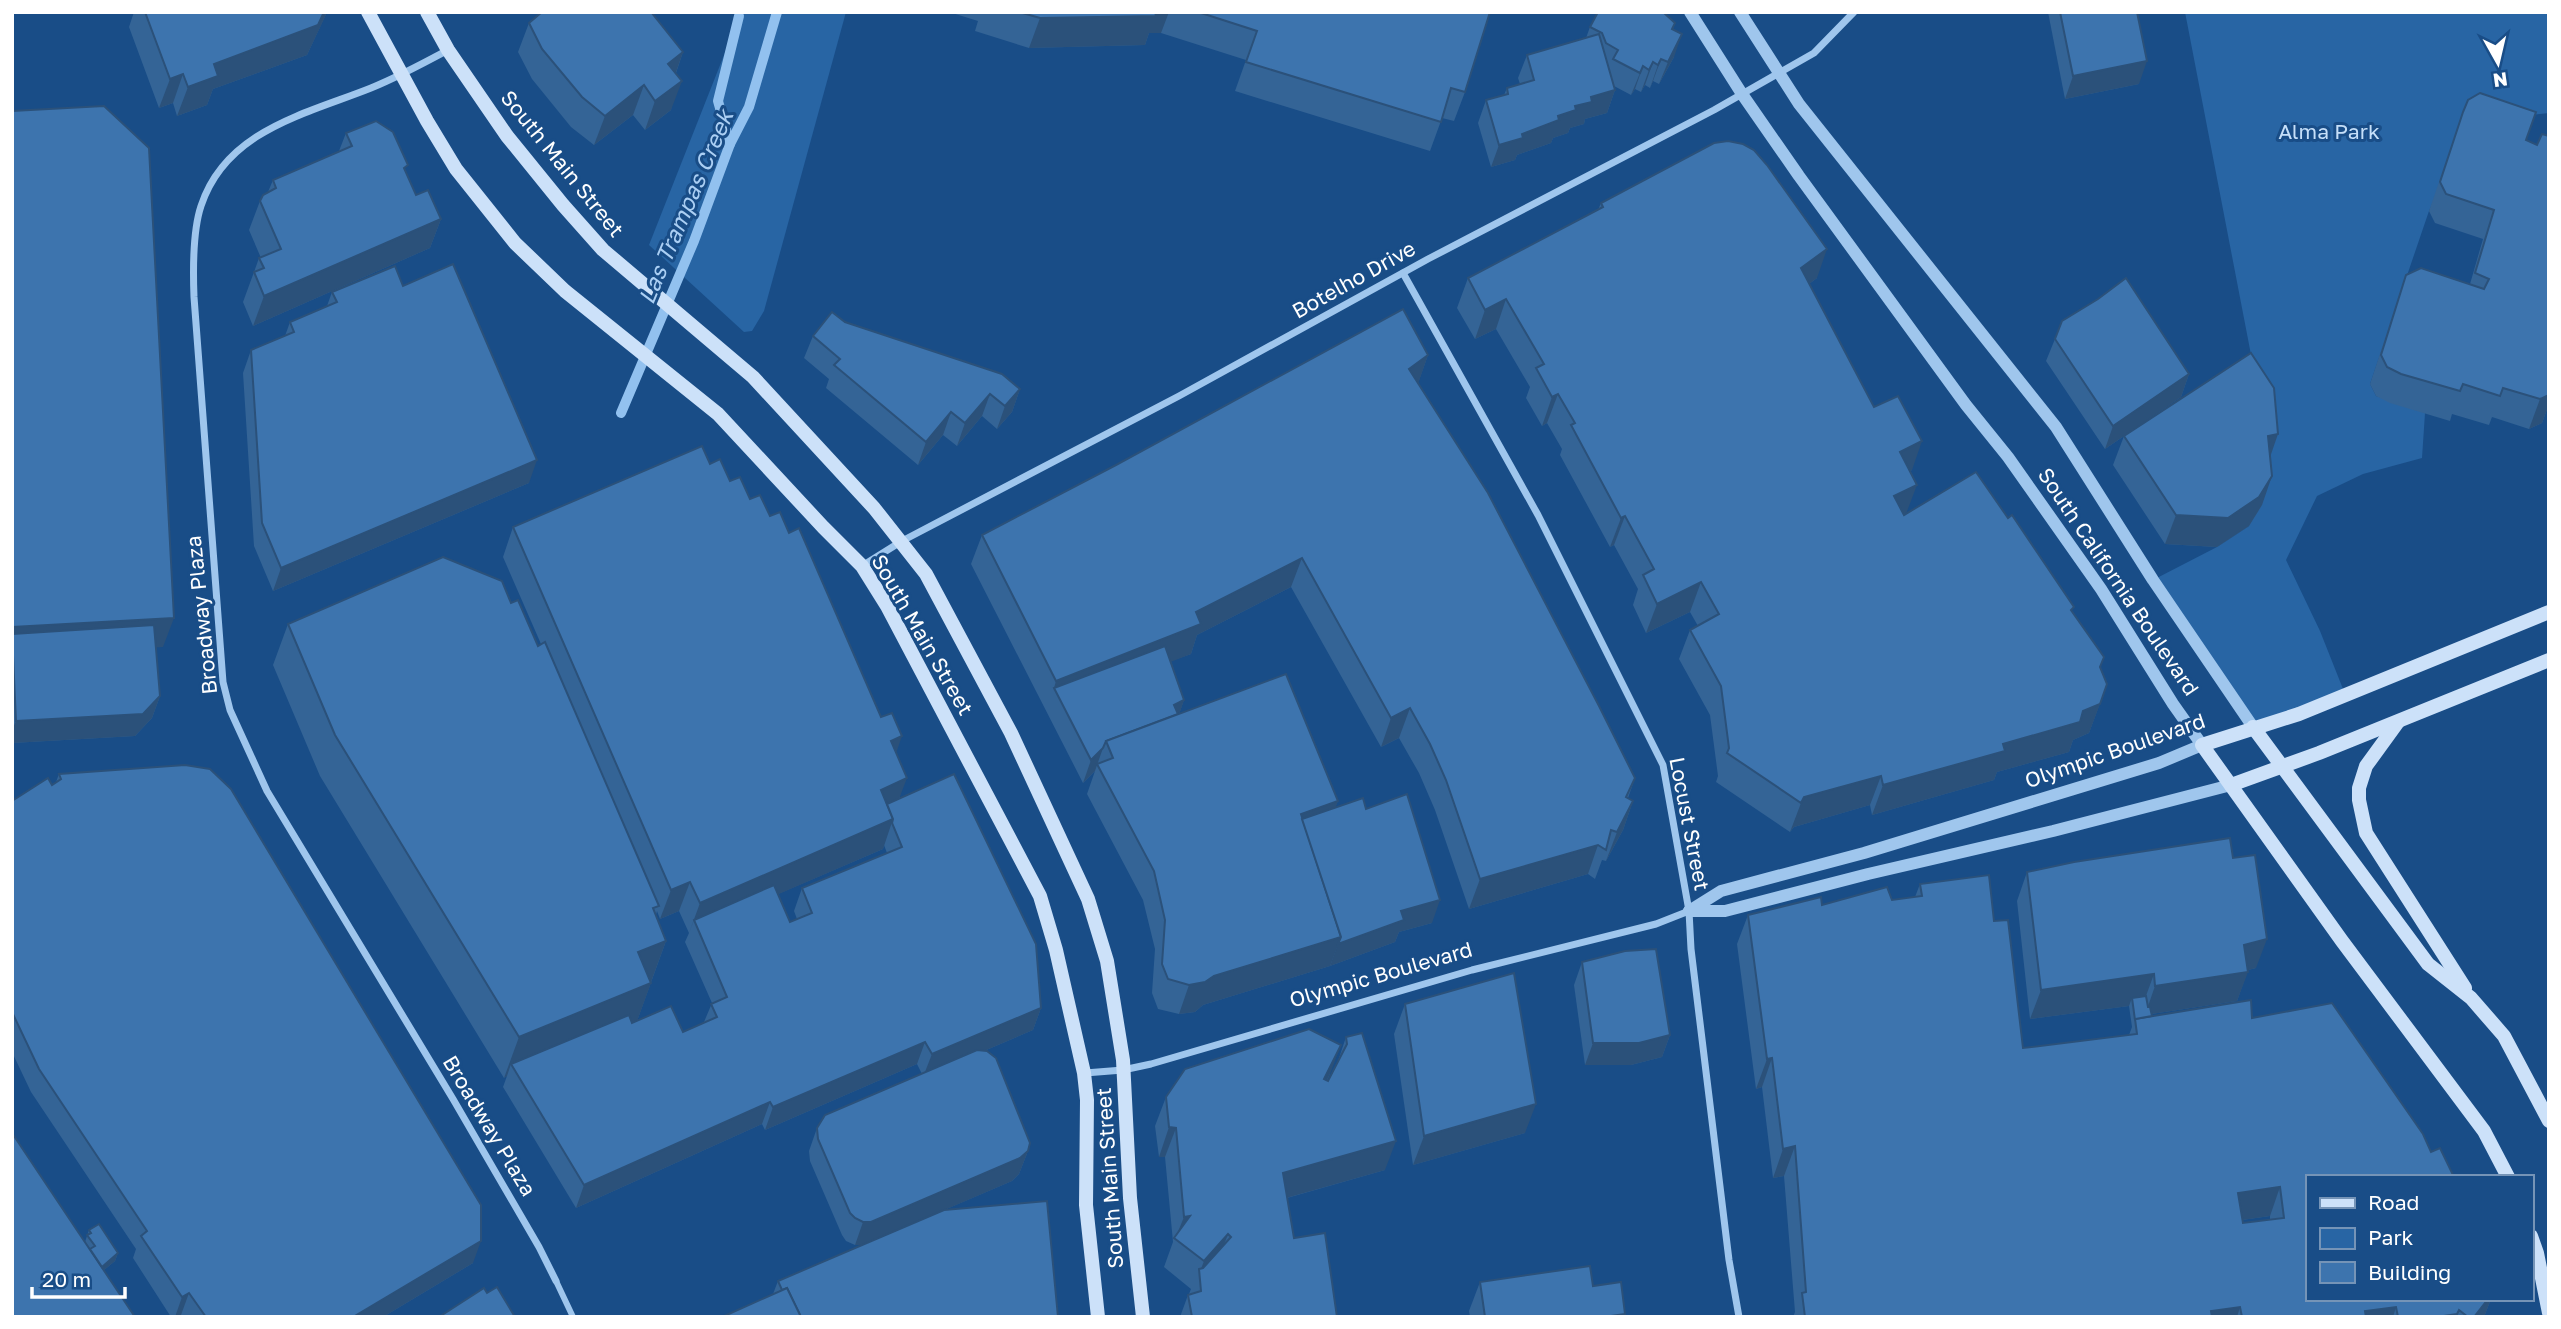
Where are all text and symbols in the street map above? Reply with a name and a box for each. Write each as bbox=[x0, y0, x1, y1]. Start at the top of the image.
north arrow bbox=[2463, 28, 2533, 98]
text: N bbox=[2492, 68, 2509, 93]
street label: South Main Street bbox=[496, 85, 630, 242]
water label: Las Trampas Creek bbox=[632, 104, 739, 308]
park label: Alma Park bbox=[2278, 118, 2380, 144]
street label: Botelho Drive bbox=[1287, 235, 1420, 324]
street label: South California Boulevard bbox=[2033, 463, 2205, 700]
street label: Broadway Plaza bbox=[180, 534, 222, 696]
street label: South Main Street bbox=[866, 550, 979, 719]
street label: Olympic Boulevard bbox=[2021, 707, 2208, 793]
street label: Locust Street bbox=[1664, 755, 1716, 893]
street label: Olympic Boulevard bbox=[1286, 935, 1475, 1013]
street label: Broadway Plaza bbox=[438, 1050, 542, 1200]
street label: South Main Street bbox=[1090, 1087, 1128, 1269]
legend bbox=[2306, 1175, 2533, 1301]
text: Road bbox=[2368, 1189, 2419, 1215]
text: Park bbox=[2368, 1224, 2414, 1250]
scale bar bbox=[32, 1256, 124, 1300]
text: Building bbox=[2368, 1259, 2451, 1285]
text: 20 m bbox=[42, 1266, 91, 1292]

